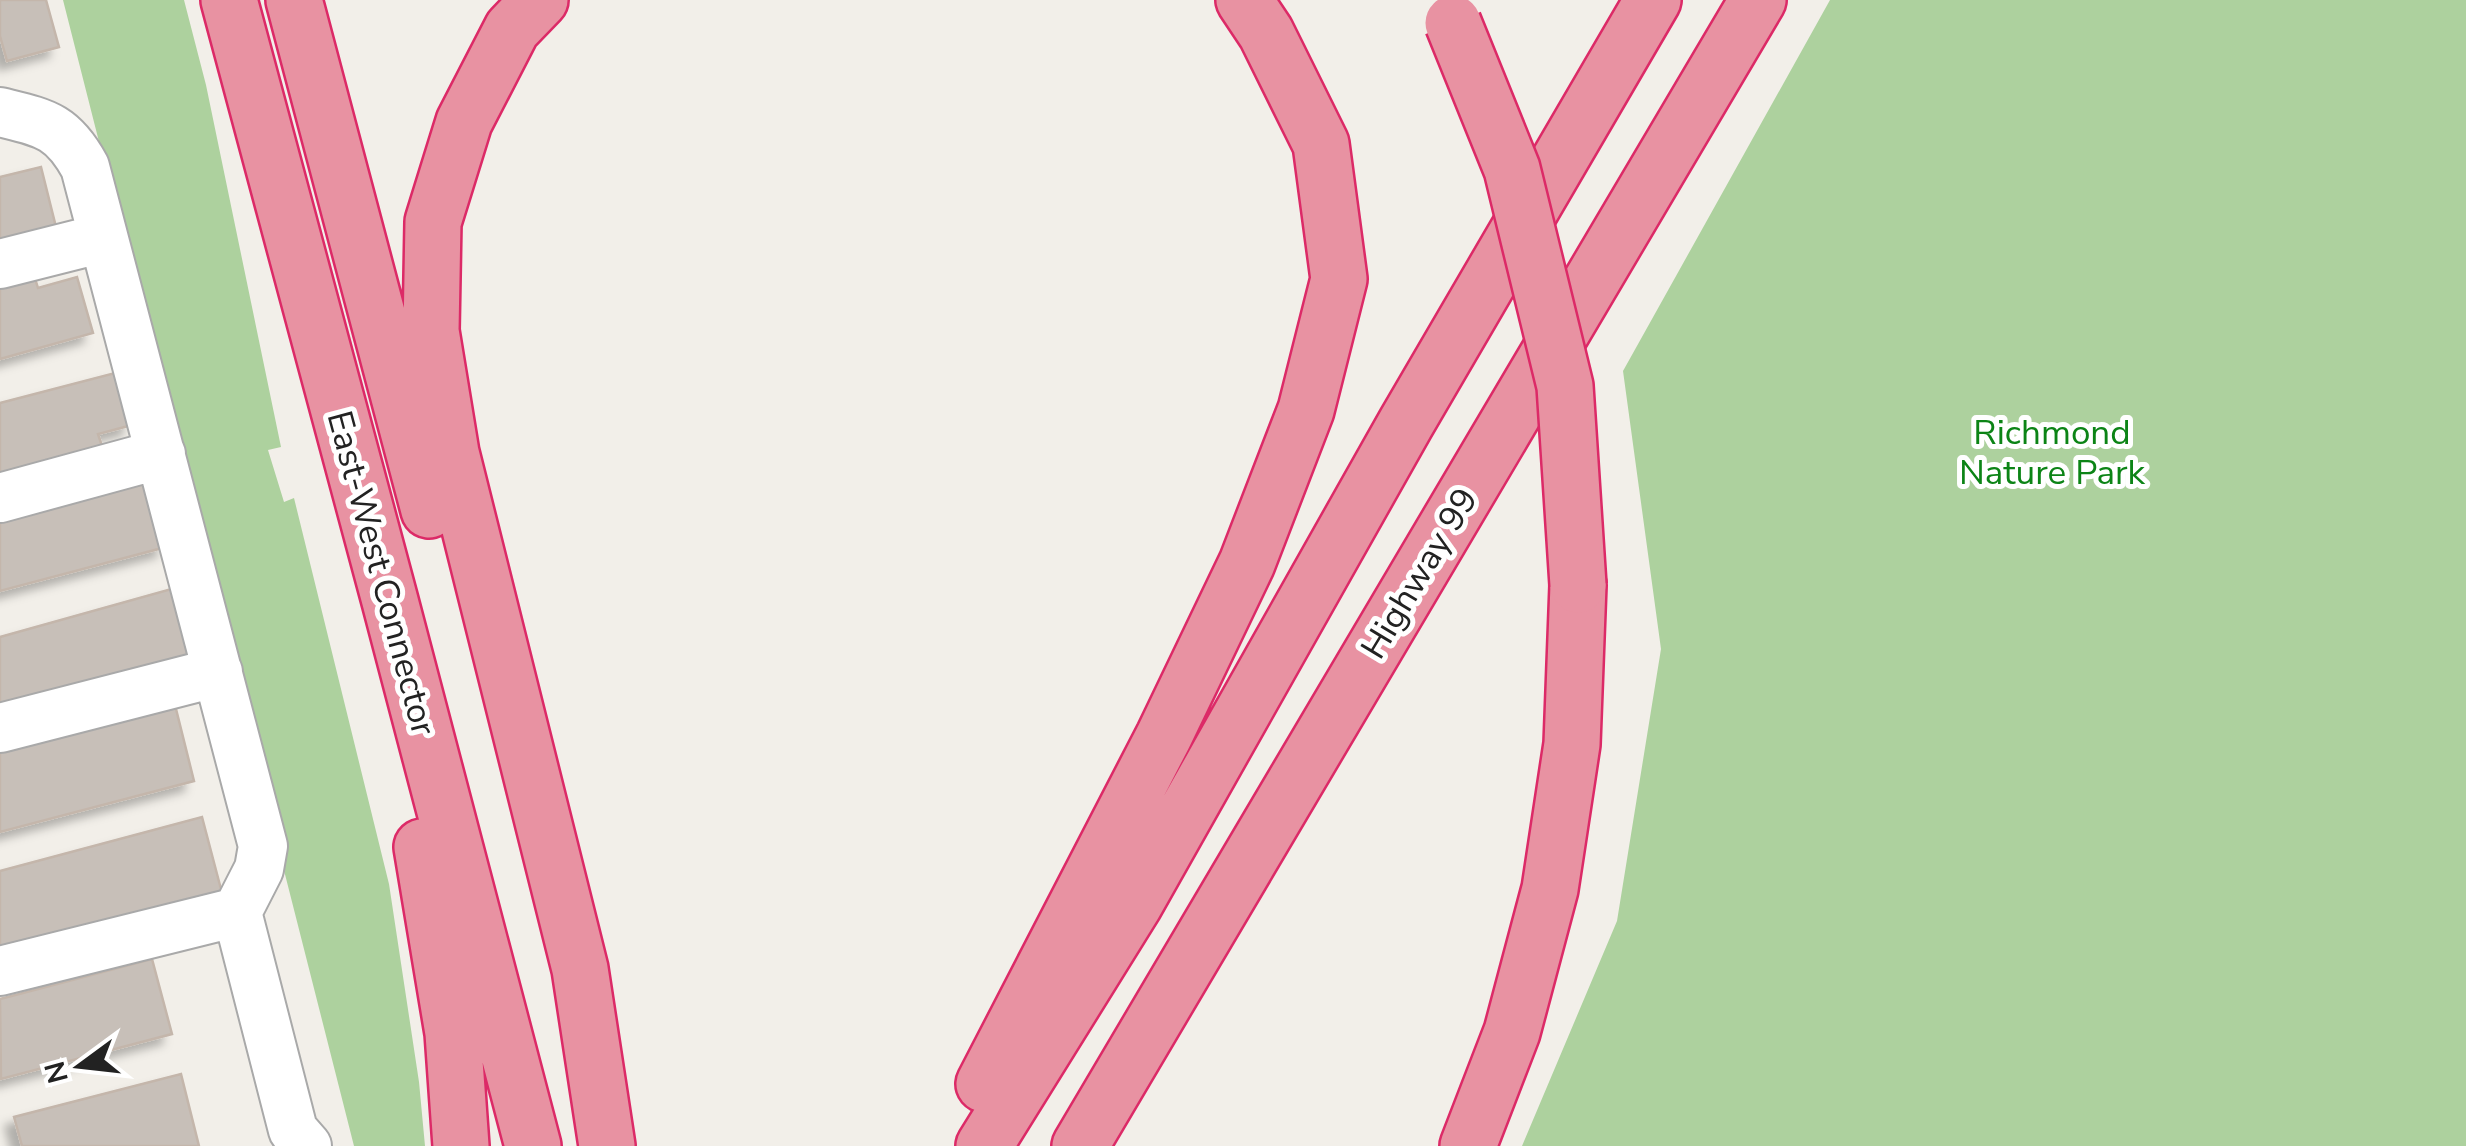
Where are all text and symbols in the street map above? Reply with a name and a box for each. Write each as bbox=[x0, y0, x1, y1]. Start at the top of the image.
street label: East-West Connector bbox=[316, 406, 448, 741]
park label: Richmond Nature Park bbox=[1959, 409, 2146, 496]
street label: Highway 99 bbox=[1350, 479, 1489, 667]
north arrow bbox=[30, 1016, 130, 1116]
text: N bbox=[36, 1057, 78, 1087]

